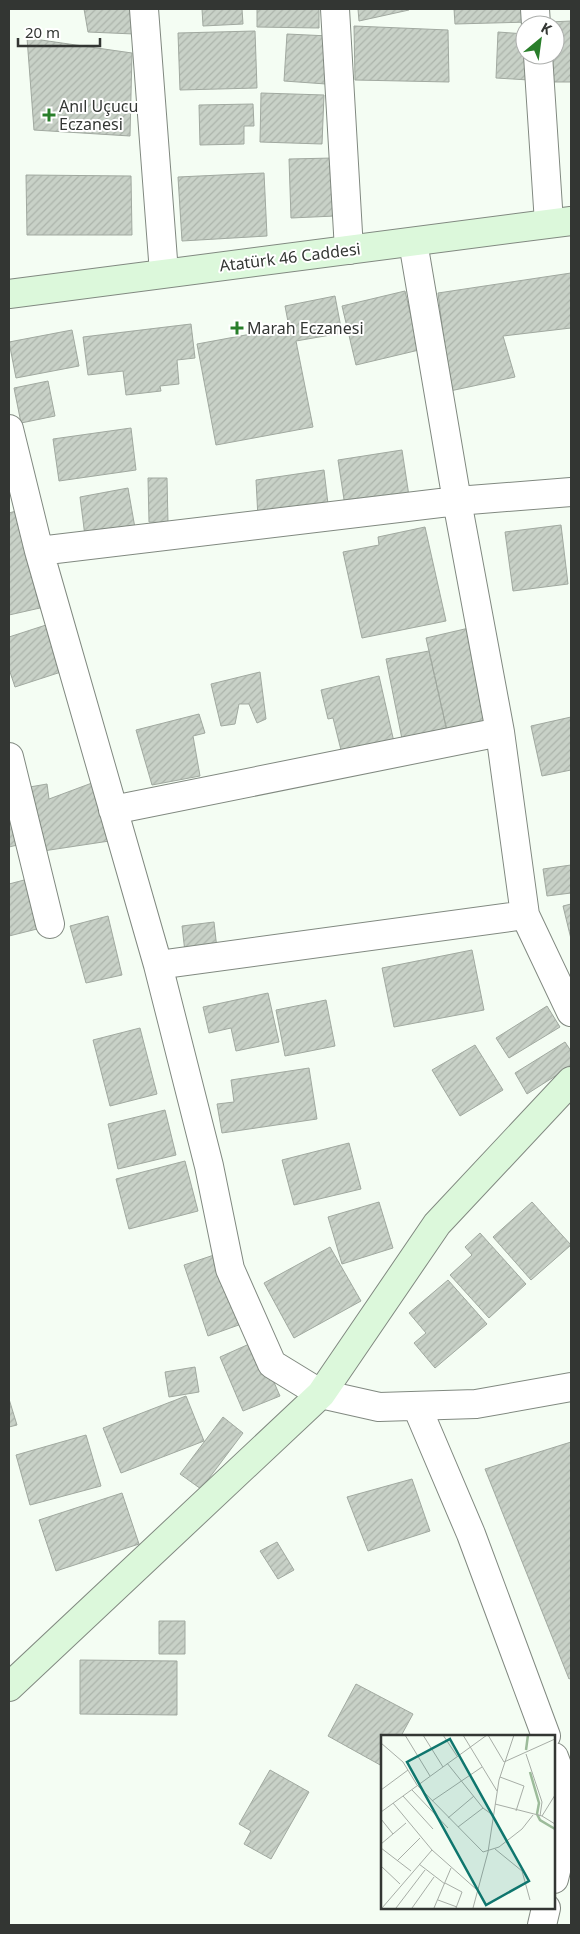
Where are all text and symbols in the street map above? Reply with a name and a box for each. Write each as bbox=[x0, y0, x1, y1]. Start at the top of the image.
scale bar bbox=[18, 15, 100, 47]
north arrow bbox=[515, 15, 565, 65]
text: K bbox=[538, 18, 556, 39]
text: 20 m bbox=[25, 22, 60, 42]
place label: Anıl Uçucu Eczanesi bbox=[59, 95, 138, 135]
marker: Anıl Uçucu Eczanesi bbox=[43, 109, 55, 121]
street label: Atatürk 46 Caddesi bbox=[218, 237, 362, 277]
place label: Marah Eczanesi bbox=[247, 317, 364, 339]
marker: Marah Eczanesi bbox=[231, 322, 243, 334]
inset map bbox=[381, 1735, 555, 1909]

